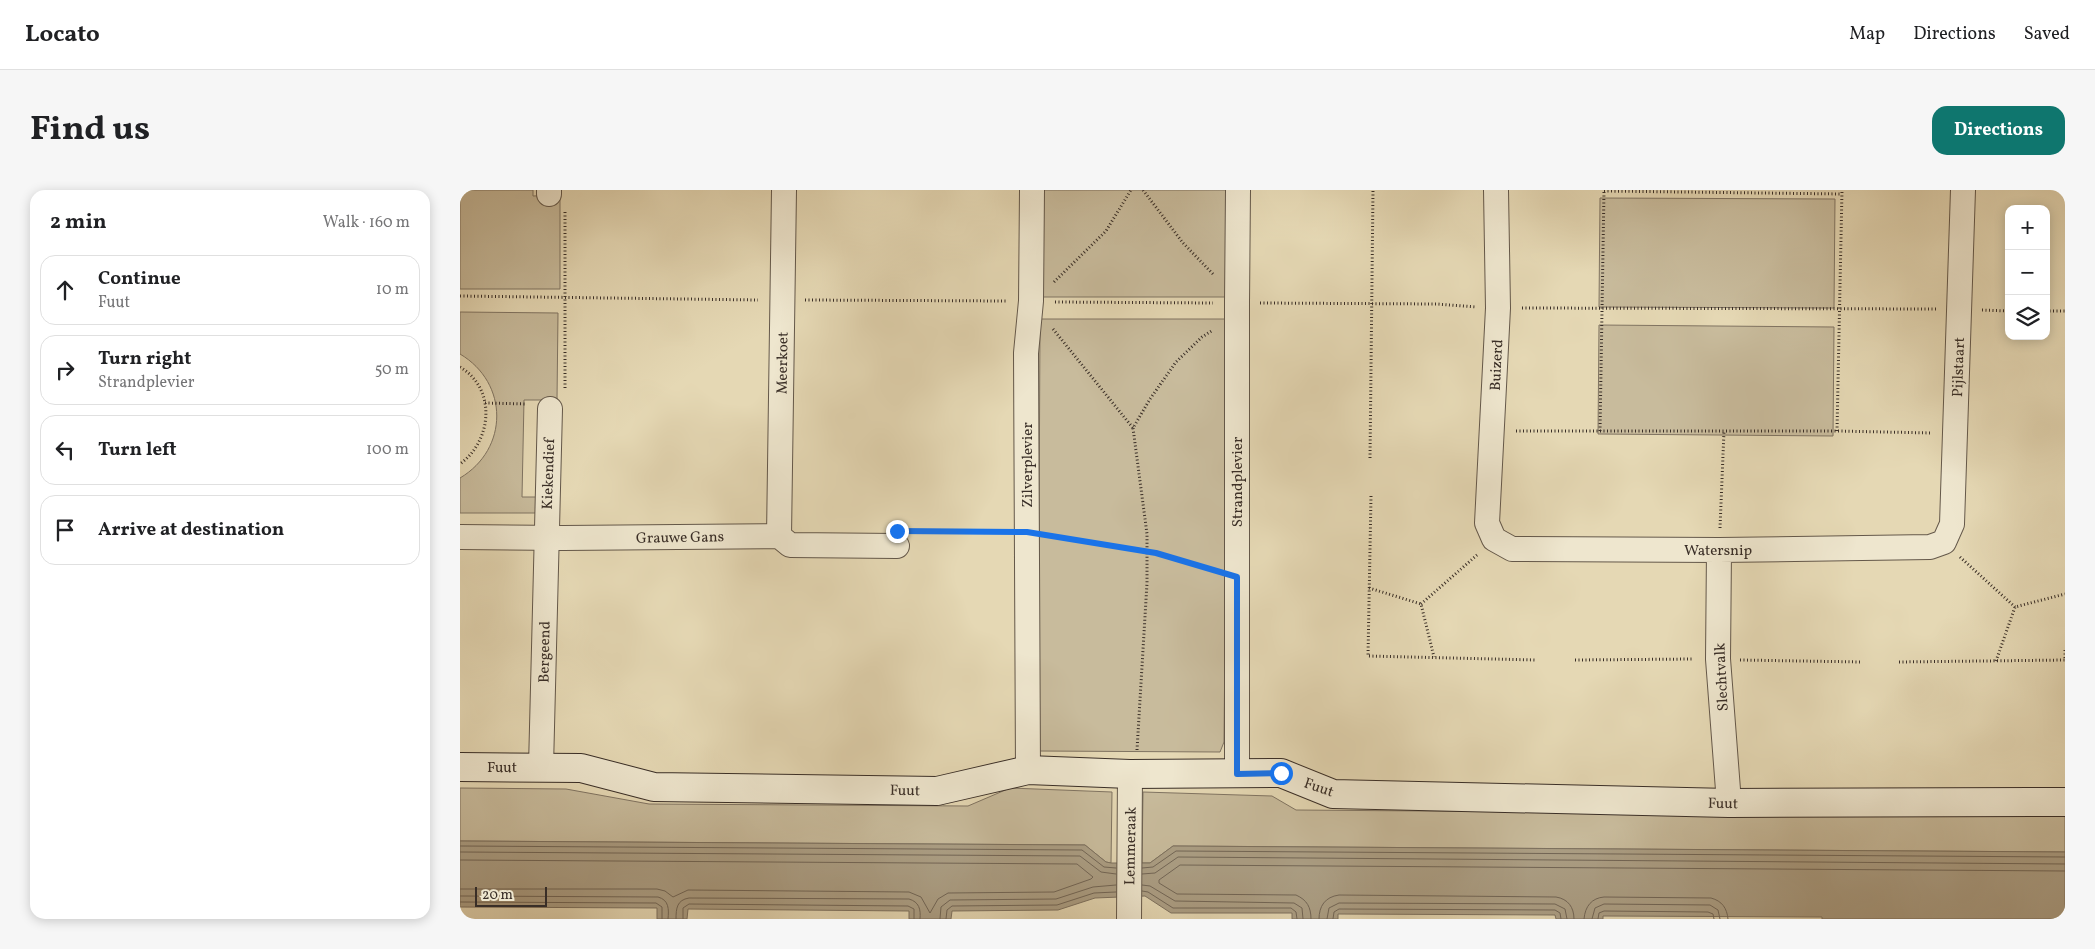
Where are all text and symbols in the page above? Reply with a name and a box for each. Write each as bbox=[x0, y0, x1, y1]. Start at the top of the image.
text: Locato bbox=[25, 18, 100, 52]
text: Map bbox=[1849, 22, 1885, 47]
text: Directions bbox=[1913, 22, 1996, 47]
text: Saved bbox=[2024, 22, 2070, 47]
text: Find us bbox=[30, 106, 150, 154]
button: Directions bbox=[1932, 106, 2065, 155]
map controls bbox=[2005, 205, 2050, 340]
button: + bbox=[2005, 205, 2050, 250]
text: 2 min bbox=[50, 208, 107, 237]
text: Walk · 160 m bbox=[323, 212, 410, 234]
button: − bbox=[2005, 250, 2050, 295]
text: Continue bbox=[98, 266, 181, 292]
icon: ahead bbox=[51, 276, 79, 304]
text: 10 m bbox=[376, 279, 409, 301]
text: Fuut bbox=[98, 292, 130, 314]
button: layers bbox=[2005, 295, 2050, 340]
street label: Meerkoet bbox=[772, 332, 795, 394]
street label: Pijlstaart bbox=[1948, 337, 1971, 397]
street label: Buizerd bbox=[1486, 339, 1509, 391]
text: Turn right bbox=[98, 346, 191, 372]
icon: right bbox=[51, 356, 79, 384]
text: 50 m bbox=[375, 359, 409, 381]
text: Strandplevier bbox=[98, 372, 194, 394]
street label: Zilverplevier bbox=[1018, 422, 1039, 508]
icon: left bbox=[51, 436, 79, 464]
street label: Kiekendief bbox=[538, 436, 561, 510]
text: Turn left bbox=[98, 437, 177, 463]
street label: Strandplevier bbox=[1228, 437, 1249, 527]
text: 100 m bbox=[366, 439, 409, 461]
icon: arrive bbox=[51, 516, 79, 544]
text: Arrive at destination bbox=[98, 517, 284, 543]
route end bbox=[886, 520, 909, 543]
street label: Grauwe Gans bbox=[636, 527, 724, 550]
street label: Watersnip bbox=[1684, 541, 1752, 562]
street label: Bergeend bbox=[534, 621, 557, 683]
street label: Slechtvalk bbox=[1710, 642, 1735, 712]
street label: Fuut bbox=[487, 758, 517, 779]
route start bbox=[1270, 762, 1293, 785]
street label: Fuut bbox=[1301, 774, 1336, 803]
street label: Fuut bbox=[890, 781, 920, 802]
street label: Fuut bbox=[1708, 794, 1738, 815]
street label: Lemmeraak bbox=[1120, 807, 1143, 885]
scale bar bbox=[475, 884, 548, 907]
text: 20 m bbox=[482, 886, 513, 905]

